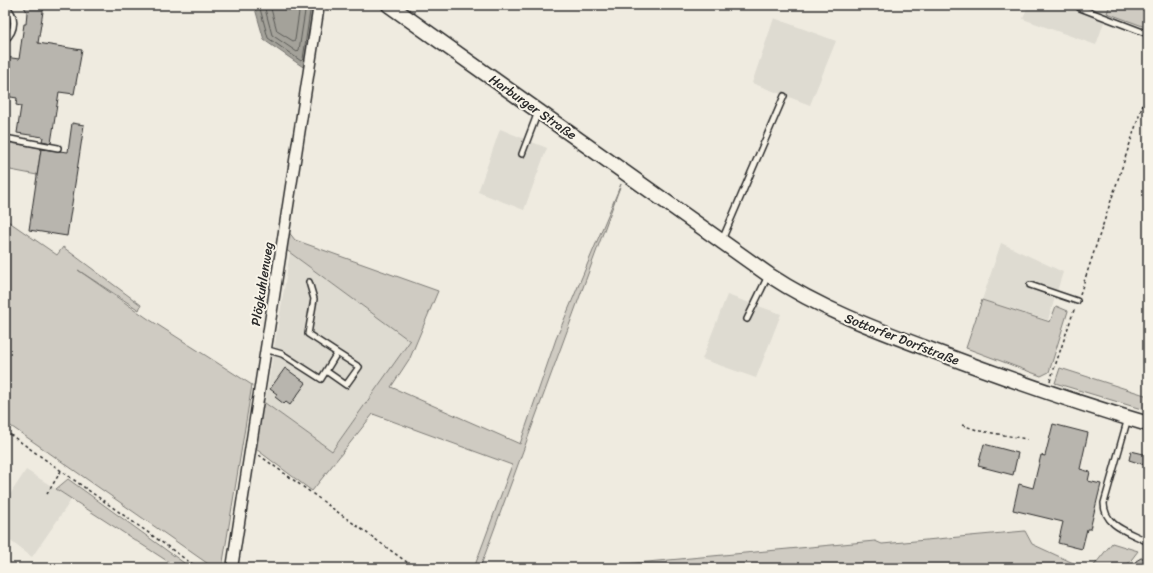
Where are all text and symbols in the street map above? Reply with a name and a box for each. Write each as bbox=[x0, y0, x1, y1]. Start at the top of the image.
street label: Harburger Straße bbox=[484, 68, 582, 146]
street label: Plögkuhlenweg bbox=[244, 240, 280, 328]
street label: Sottorfer Dorfstraße bbox=[841, 306, 963, 372]

